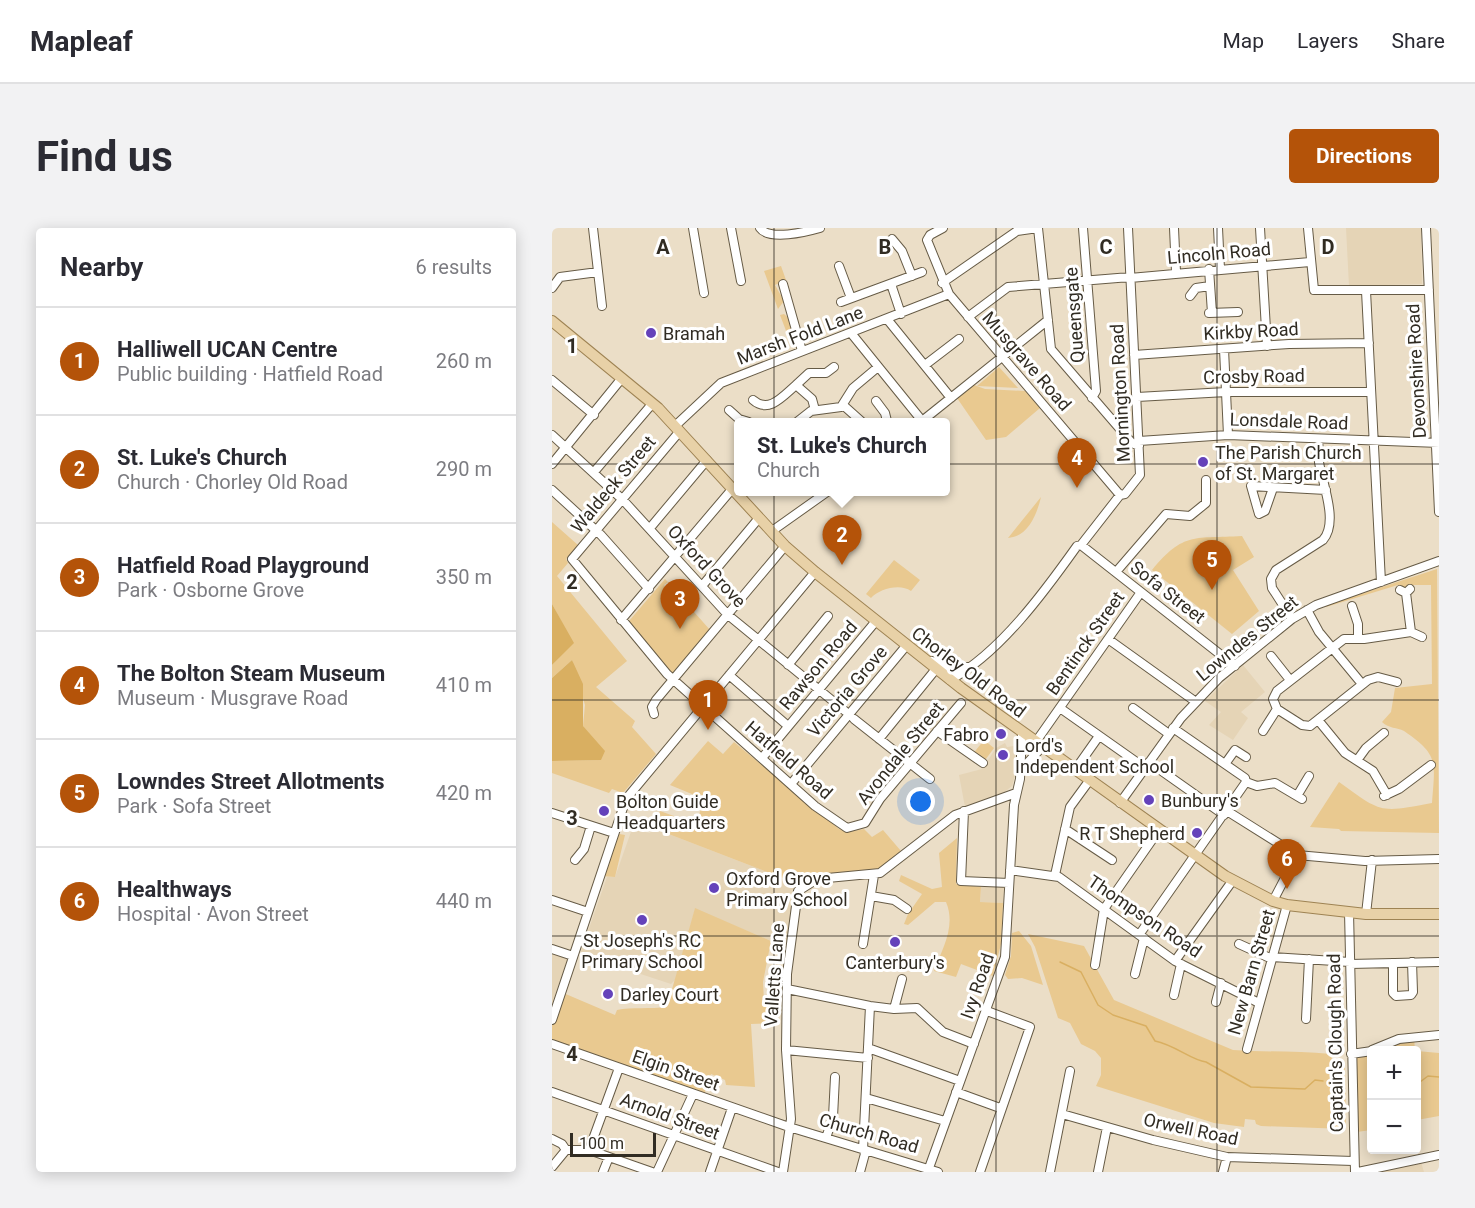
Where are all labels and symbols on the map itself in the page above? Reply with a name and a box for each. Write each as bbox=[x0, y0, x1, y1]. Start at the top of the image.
text: A bbox=[656, 235, 670, 259]
text: B bbox=[879, 235, 891, 259]
text: C bbox=[1099, 235, 1113, 259]
text: D bbox=[1322, 235, 1335, 259]
street label: Lincoln Road bbox=[1166, 238, 1272, 268]
street label: Queensgate bbox=[1060, 266, 1088, 364]
street label: Marsh Fold Lane bbox=[734, 301, 866, 369]
street label: Devonshire Road bbox=[1402, 303, 1430, 439]
street label: Musgrave Road bbox=[978, 307, 1076, 415]
street label: Kirkby Road bbox=[1203, 318, 1299, 344]
place label: Bramah bbox=[663, 323, 725, 344]
street label: Mornington Road bbox=[1106, 323, 1134, 463]
marker: Bramah bbox=[644, 326, 658, 340]
text: 1 bbox=[566, 334, 578, 358]
street label: Crosby Road bbox=[1203, 365, 1305, 387]
street label: Lonsdale Road bbox=[1229, 408, 1349, 434]
street label: Waldeck Street bbox=[566, 431, 660, 537]
pin: 4 bbox=[1058, 438, 1096, 488]
place label: The Parish Church of St. Margaret bbox=[1215, 442, 1362, 484]
marker: The Parish Church of St. Margaret bbox=[1196, 455, 1210, 469]
pin: 2 bbox=[822, 516, 862, 565]
street label: Oxford Grove bbox=[664, 520, 750, 612]
pin: 5 bbox=[1192, 540, 1232, 590]
street label: Sofa Street bbox=[1126, 556, 1210, 628]
text: 2 bbox=[566, 570, 578, 594]
pin: 3 bbox=[660, 580, 700, 629]
street label: Bentinck Street bbox=[1042, 587, 1128, 699]
street label: Lowndes Street bbox=[1192, 591, 1302, 685]
street label: Rawson Road bbox=[775, 616, 861, 714]
street label: Chorley Old Road bbox=[908, 622, 1030, 722]
street label: Victoria Grove bbox=[803, 641, 891, 741]
pin: 1 bbox=[688, 680, 728, 730]
street label: Avondale Street bbox=[852, 697, 948, 809]
street label: Hatfield Road bbox=[741, 717, 837, 803]
place label: Fabro bbox=[943, 724, 989, 745]
marker: Fabro bbox=[994, 727, 1008, 741]
place label: Lord's Independent School bbox=[1015, 735, 1174, 777]
marker: Lord's Independent School bbox=[996, 748, 1010, 762]
your location bbox=[906, 787, 935, 816]
place label: Bunbury's bbox=[1161, 790, 1239, 811]
place label: Bolton Guide Headquarters bbox=[616, 791, 726, 833]
marker: Bunbury's bbox=[1142, 793, 1156, 807]
marker: Bolton Guide Headquarters bbox=[597, 804, 611, 818]
text: 3 bbox=[566, 806, 578, 830]
place label: R T Shepherd bbox=[1079, 823, 1185, 844]
marker: R T Shepherd bbox=[1190, 826, 1204, 840]
pin: 6 bbox=[1268, 840, 1306, 889]
place label: Oxford Grove Primary School bbox=[726, 868, 848, 910]
street label: Thompson Road bbox=[1084, 870, 1206, 962]
marker: Oxford Grove Primary School bbox=[707, 881, 721, 895]
street label: New Barn Street bbox=[1223, 907, 1279, 1037]
marker: St Joseph's RC Primary School bbox=[635, 913, 649, 927]
street label: Valletts Lane bbox=[760, 923, 788, 1027]
place label: St Joseph's RC Primary School bbox=[581, 930, 703, 972]
marker: Canterbury's bbox=[888, 935, 902, 949]
street label: Ivy Road bbox=[956, 950, 998, 1022]
place label: Canterbury's bbox=[845, 952, 945, 973]
street label: Captain's Clough Road bbox=[1323, 953, 1347, 1133]
place label: Darley Court bbox=[620, 984, 719, 1005]
marker: Darley Court bbox=[601, 987, 615, 1001]
text: 4 bbox=[566, 1042, 578, 1066]
street label: Elgin Street bbox=[630, 1045, 723, 1095]
street label: Arnold Street bbox=[617, 1088, 723, 1144]
street label: Church Road bbox=[817, 1109, 921, 1157]
street label: Orwell Road bbox=[1142, 1109, 1240, 1149]
scale bar bbox=[570, 1130, 656, 1158]

